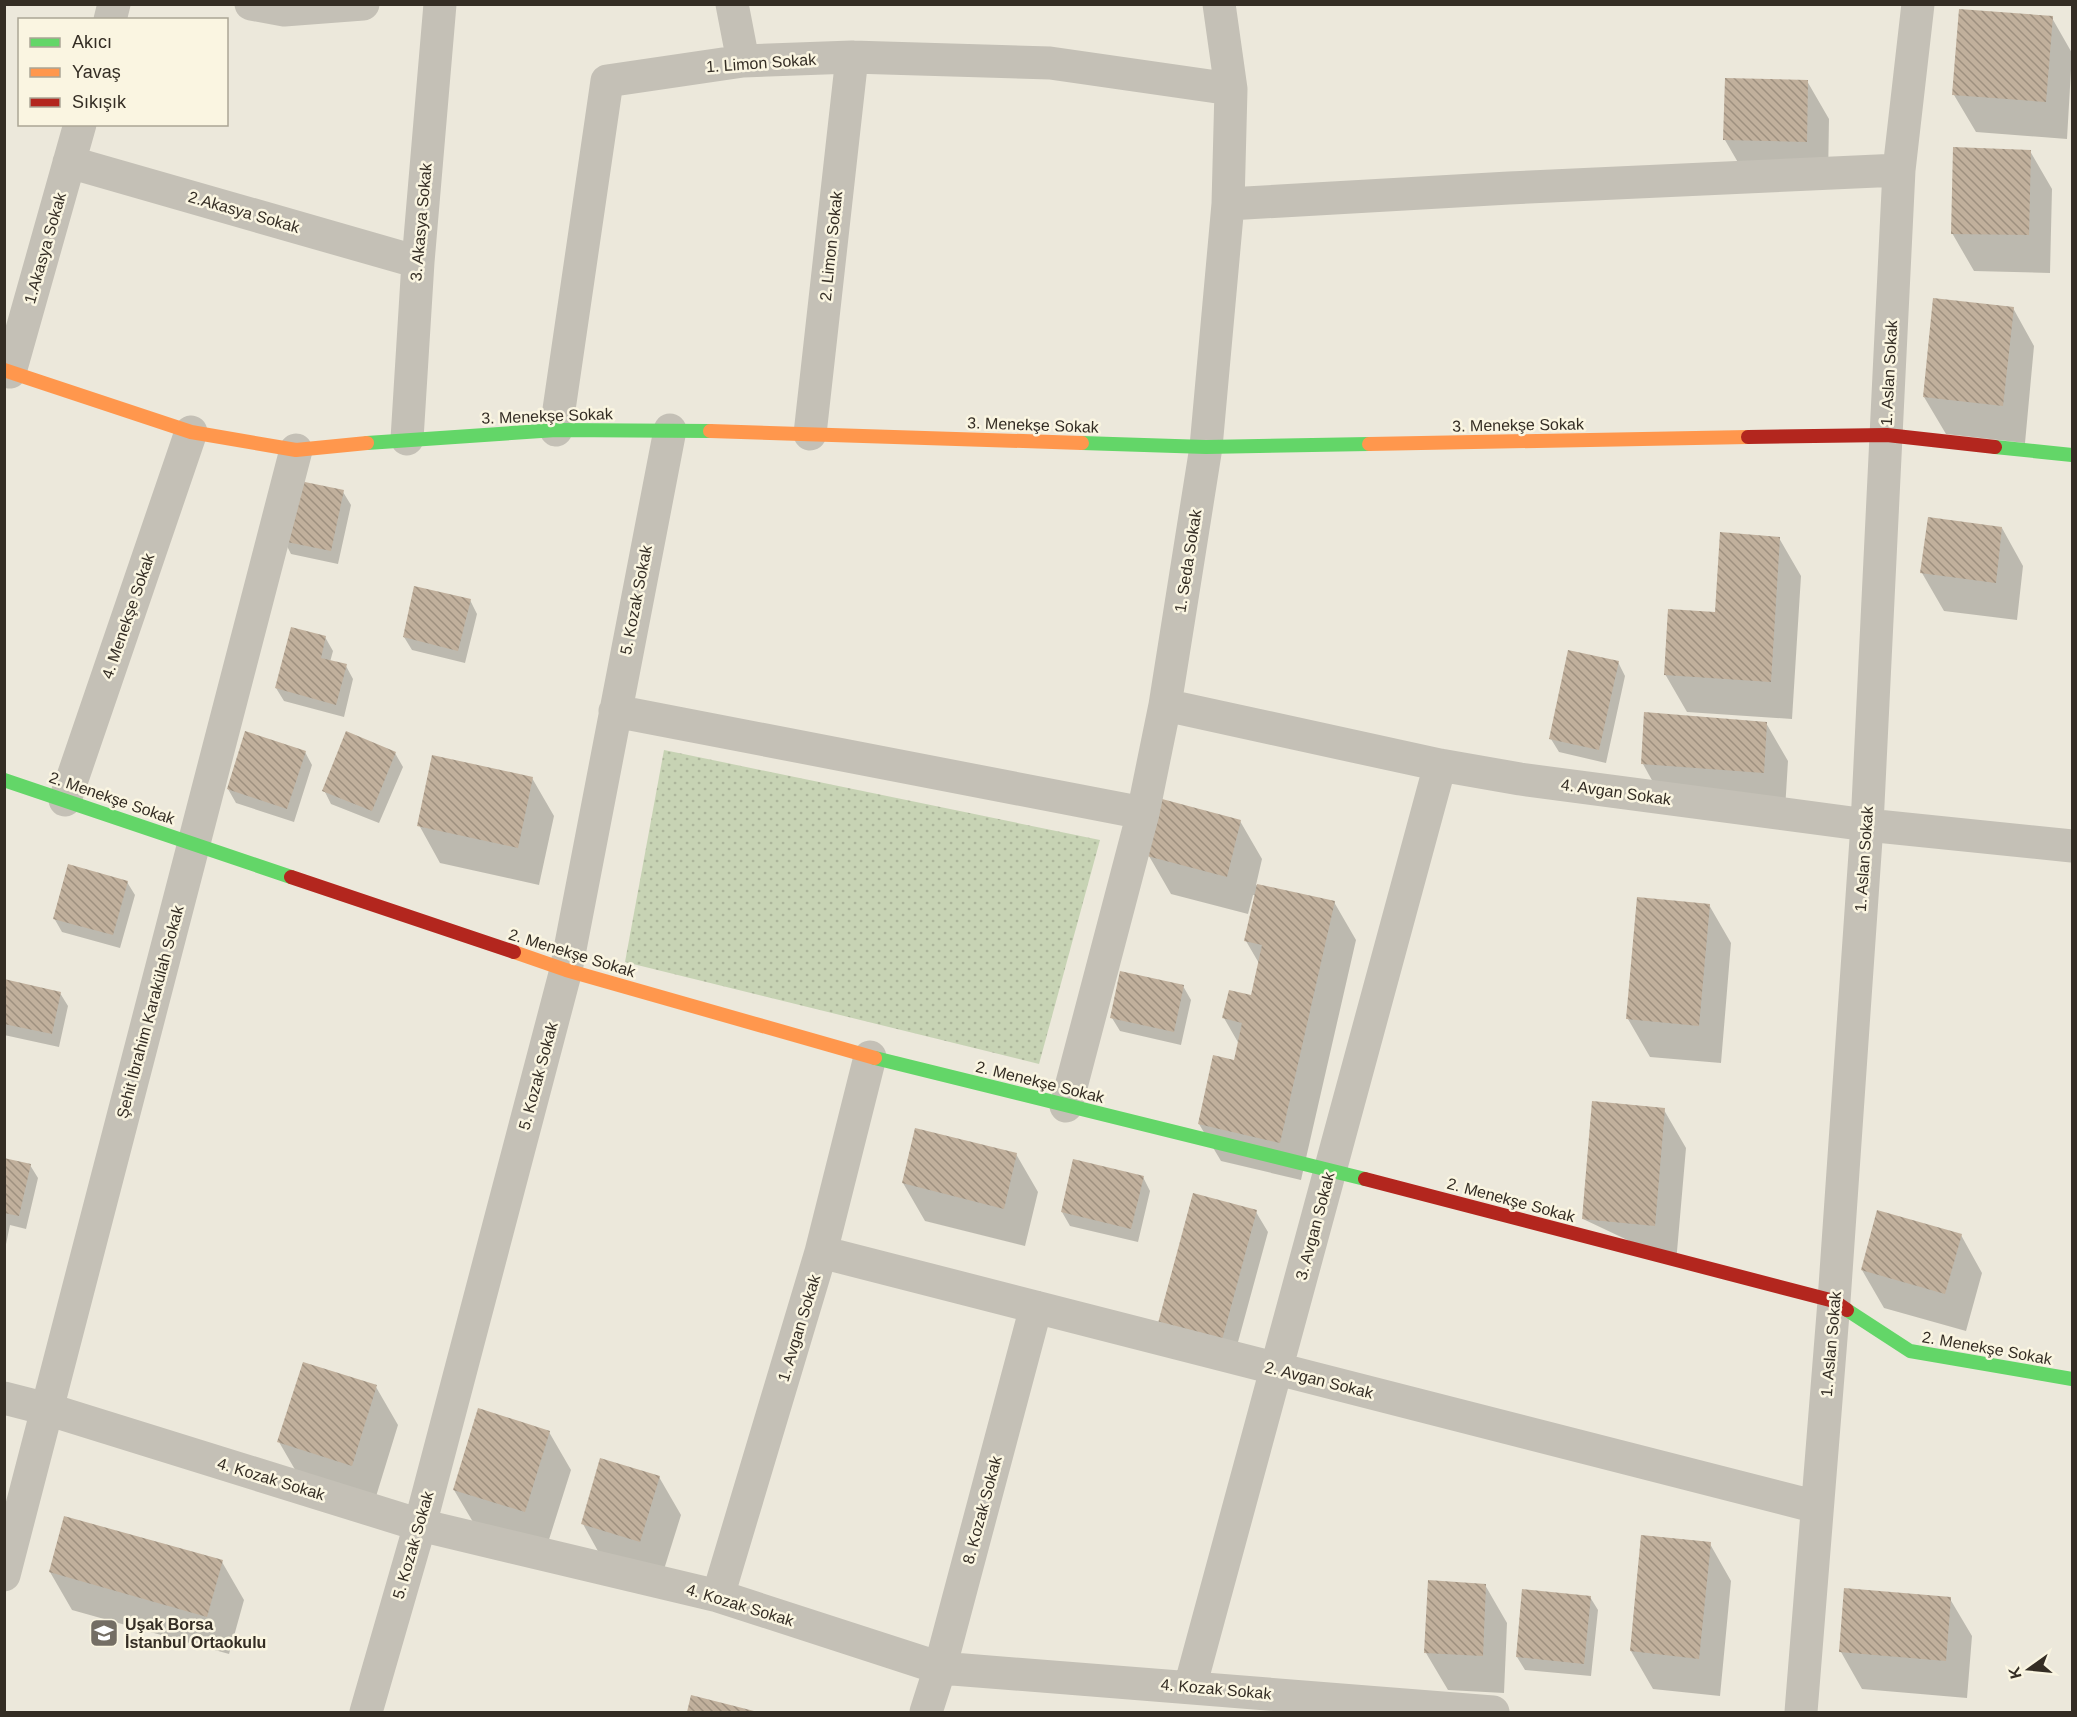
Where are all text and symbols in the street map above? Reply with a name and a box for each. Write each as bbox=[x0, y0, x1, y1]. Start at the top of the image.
legend bbox=[18, 18, 228, 126]
text: Akıcı bbox=[72, 32, 112, 52]
street label: 1. Limon Sokak bbox=[705, 51, 818, 75]
text: Yavaş bbox=[72, 62, 121, 82]
text: Sıkışık bbox=[72, 92, 127, 112]
street label: 3. Akasya Sokak bbox=[407, 161, 435, 282]
street label: 2.Akasya Sokak bbox=[187, 188, 302, 236]
street label: 2. Limon Sokak bbox=[817, 189, 845, 302]
street label: 1.Akasya Sokak bbox=[21, 190, 69, 305]
street label: 1. Aslan Sokak bbox=[1878, 319, 1900, 426]
street label: 3. Menekşe Sokak bbox=[481, 405, 614, 427]
street label: 3. Menekşe Sokak bbox=[967, 414, 1100, 436]
street label: 3. Menekşe Sokak bbox=[1452, 415, 1585, 435]
street label: 1. Seda Sokak bbox=[1171, 507, 1205, 614]
street label: 5. Kozak Sokak bbox=[617, 543, 655, 656]
street label: 4. Menekşe Sokak bbox=[99, 550, 158, 681]
street label: 2. Menekşe Sokak bbox=[47, 769, 178, 828]
street label: 4. Avgan Sokak bbox=[1560, 776, 1673, 808]
street label: 1. Aslan Sokak bbox=[1852, 805, 1876, 912]
street label: Şehit İbrahim Karakülah Sokak bbox=[112, 902, 187, 1120]
street label: 2. Menekşe Sokak bbox=[507, 926, 638, 981]
street label: 5. Kozak Sokak bbox=[515, 1019, 561, 1132]
street label: 2. Menekşe Sokak bbox=[974, 1058, 1107, 1106]
street label: 3. Avgan Sokak bbox=[1292, 1169, 1338, 1282]
street label: 2. Menekşe Sokak bbox=[1445, 1175, 1578, 1226]
street label: 1. Avgan Sokak bbox=[775, 1272, 824, 1384]
street label: 1. Aslan Sokak bbox=[1818, 1290, 1844, 1397]
street label: 2. Menekşe Sokak bbox=[1921, 1328, 2054, 1368]
street label: 2. Avgan Sokak bbox=[1263, 1358, 1376, 1402]
street label: 8. Kozak Sokak bbox=[959, 1453, 1005, 1566]
street label: 4. Kozak Sokak bbox=[215, 1455, 328, 1504]
street label: 5. Kozak Sokak bbox=[390, 1488, 437, 1601]
street label: 4. Kozak Sokak bbox=[684, 1581, 797, 1630]
place label: Uşak Borsa İstanbul Ortaokulu bbox=[125, 1616, 266, 1651]
school or university icon: Uşak Borsa İstanbul Ortaokulu bbox=[88, 1617, 120, 1649]
north arrow bbox=[1999, 1639, 2059, 1699]
text: K bbox=[2005, 1665, 2025, 1681]
street label: 4. Kozak Sokak bbox=[1160, 1676, 1273, 1702]

